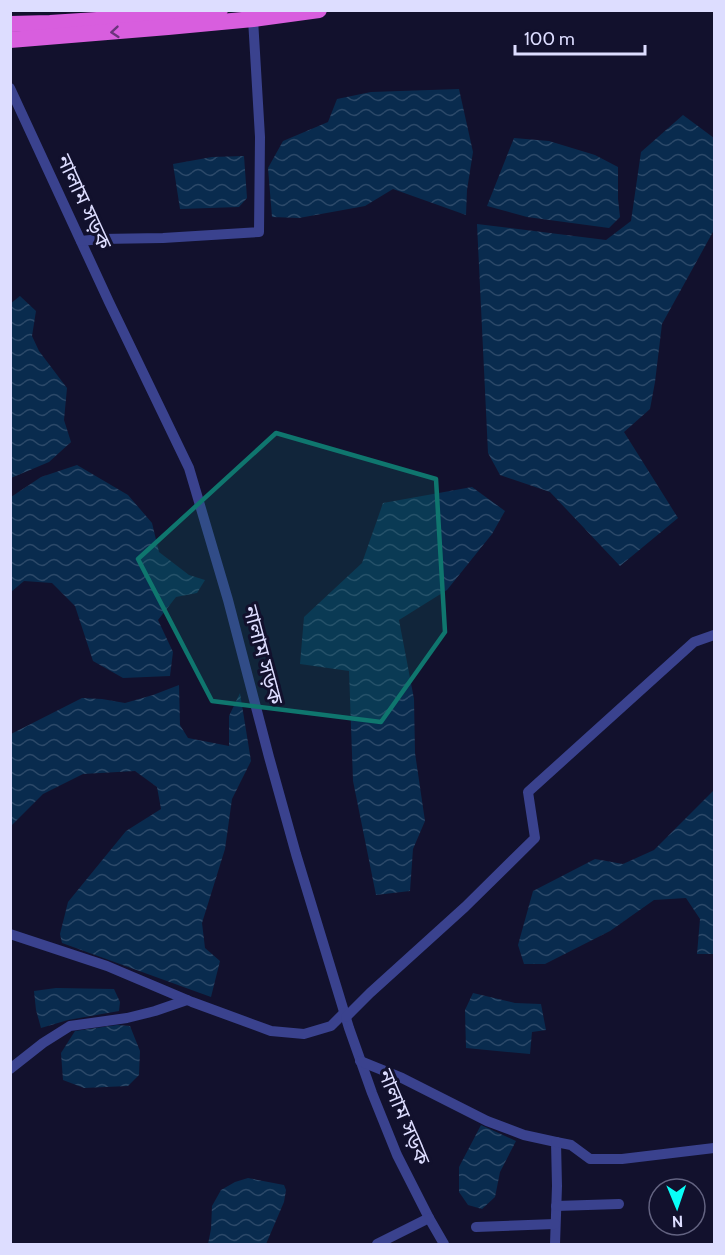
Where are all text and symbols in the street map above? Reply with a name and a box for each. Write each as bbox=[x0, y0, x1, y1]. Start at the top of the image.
scale bar bbox=[515, 18, 646, 56]
one-way arrow bbox=[110, 25, 119, 38]
text: 100 m bbox=[524, 28, 575, 50]
street label: নালাম সড়ক bbox=[51, 149, 118, 254]
street label: নালাম সড়ক bbox=[238, 602, 289, 708]
street label: নালাম সড়ক bbox=[373, 1064, 436, 1169]
north arrow bbox=[647, 1177, 707, 1237]
text: N bbox=[672, 1212, 683, 1231]

